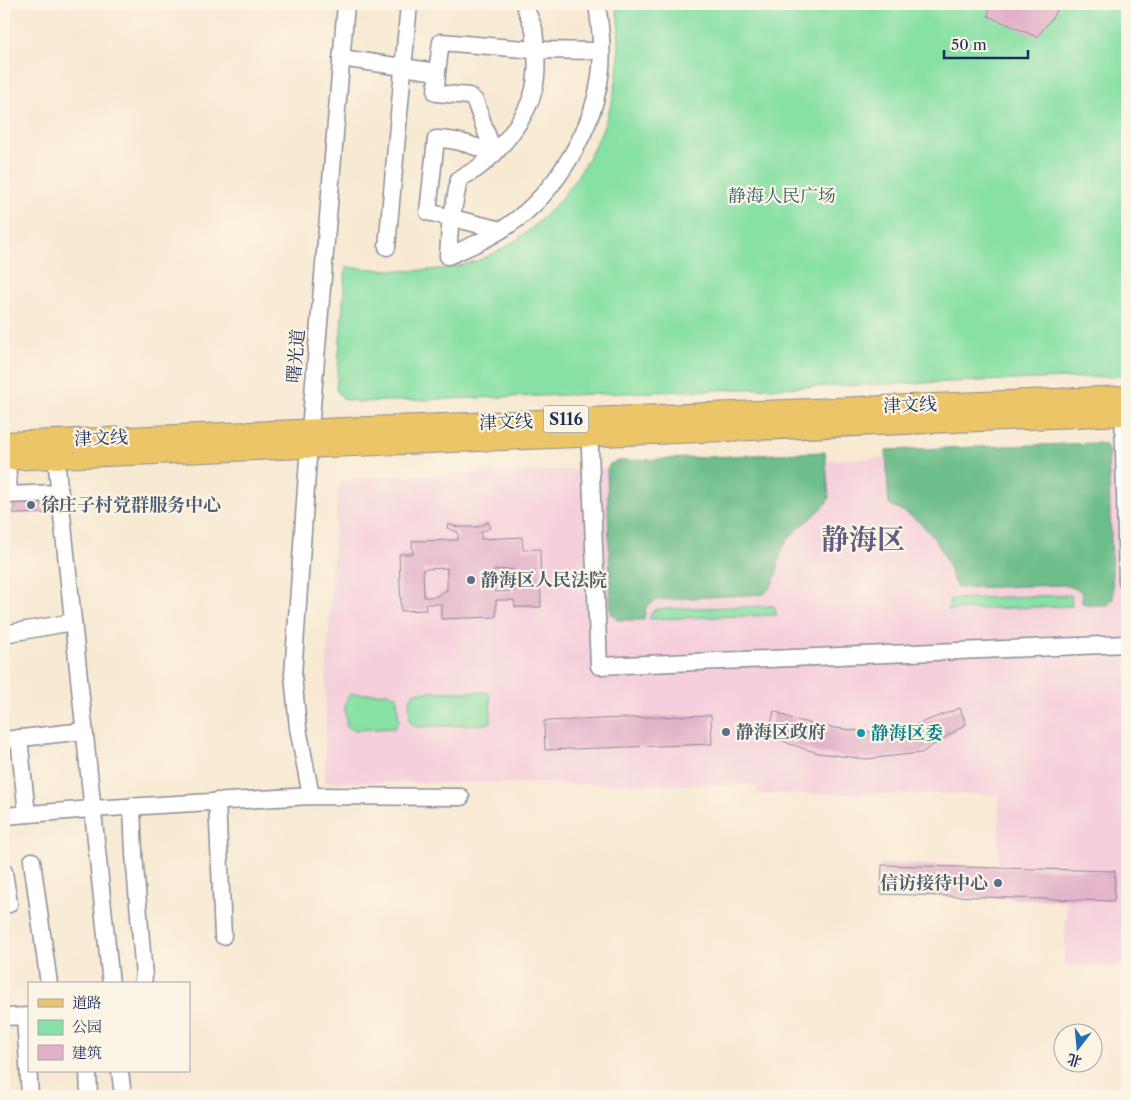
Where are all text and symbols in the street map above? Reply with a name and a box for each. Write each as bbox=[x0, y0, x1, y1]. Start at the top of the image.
scale bar bbox=[944, 28, 1027, 60]
text: 50 m bbox=[951, 35, 987, 54]
park label: 静海人民广场 bbox=[728, 185, 836, 207]
street label: 曙光道 bbox=[283, 328, 309, 384]
street label: 津文线 bbox=[883, 393, 937, 417]
road number: S116 bbox=[544, 406, 588, 432]
street label: 津文线 bbox=[479, 410, 533, 434]
street label: 津文线 bbox=[74, 426, 128, 450]
place label: 徐庄子村党群服务中心 bbox=[41, 494, 221, 516]
marker: 徐庄子村党群服务中心 bbox=[25, 499, 37, 511]
district label: 静海区 bbox=[821, 522, 905, 556]
place label: 静海区人民法院 bbox=[481, 569, 607, 591]
marker: 静海区人民法院 bbox=[465, 574, 477, 586]
place label: 静海区政府 bbox=[736, 721, 826, 743]
place label: 静海区委 bbox=[871, 722, 943, 744]
marker: 静海区政府 bbox=[720, 726, 732, 738]
marker: 静海区委 bbox=[855, 727, 867, 739]
place label: 信访接待中心 bbox=[880, 872, 988, 894]
marker: 信访接待中心 bbox=[992, 877, 1004, 889]
legend bbox=[28, 982, 190, 1072]
text: 道路 bbox=[72, 993, 102, 1012]
text: 公园 bbox=[72, 1017, 102, 1036]
north arrow bbox=[1054, 1022, 1104, 1072]
text: 建筑 bbox=[72, 1043, 102, 1062]
text: 北 bbox=[1065, 1050, 1084, 1071]

